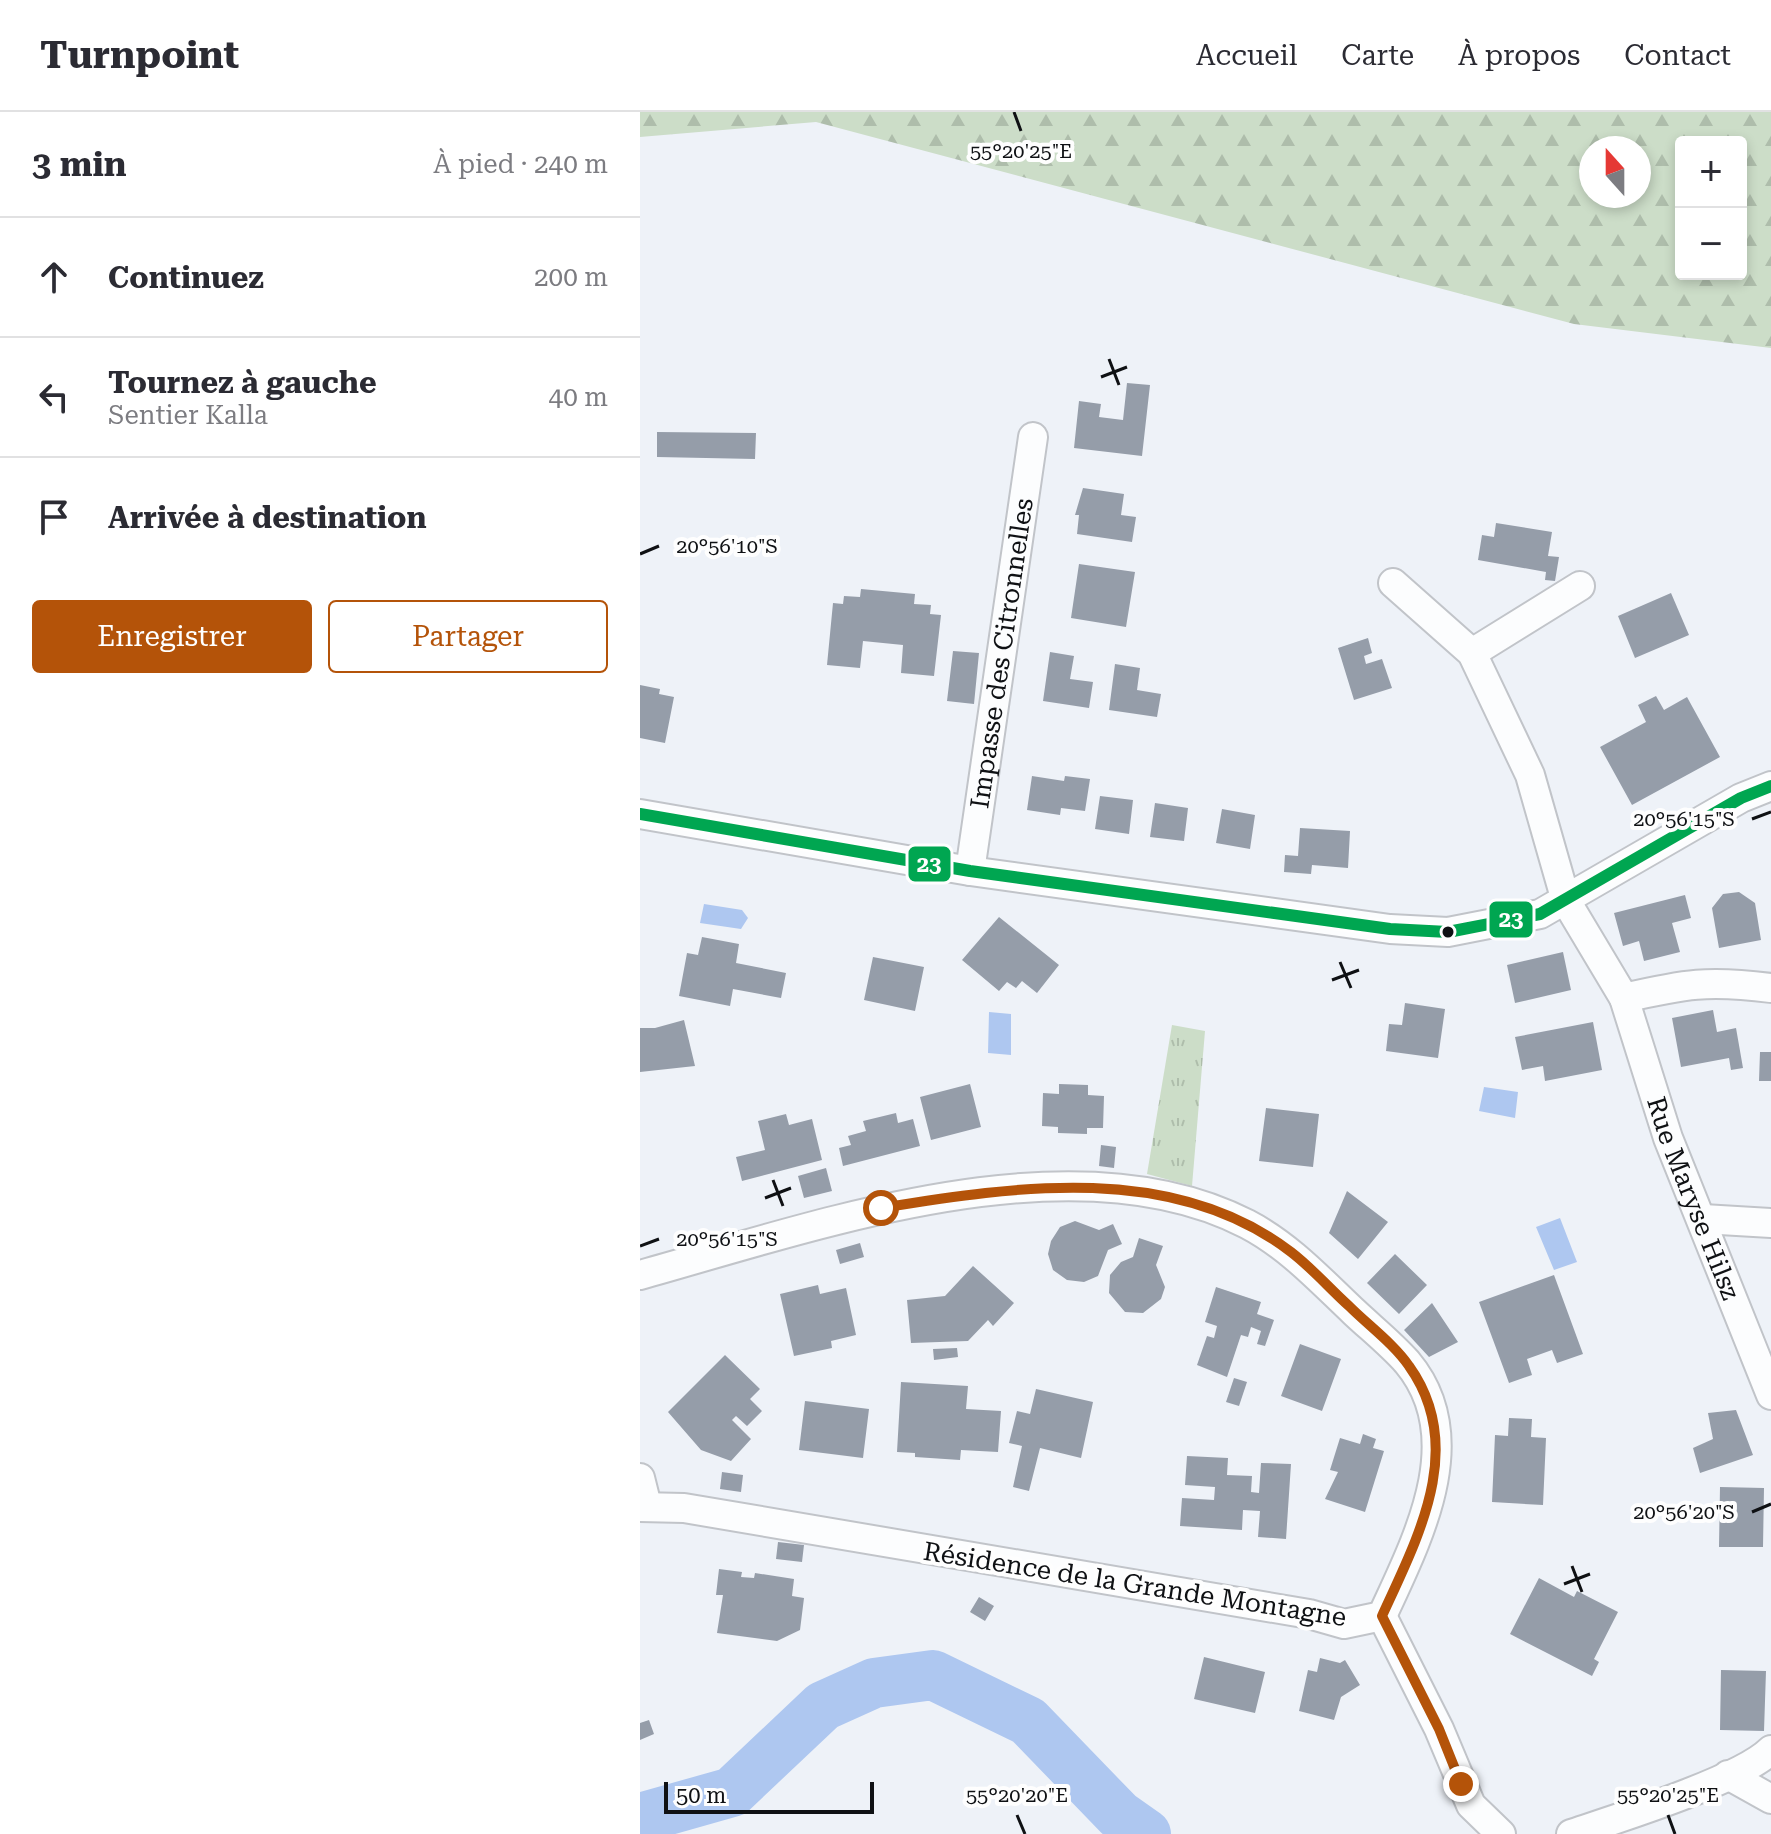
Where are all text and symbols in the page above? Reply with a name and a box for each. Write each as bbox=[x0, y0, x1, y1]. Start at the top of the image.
text: Turnpoint bbox=[40, 33, 239, 77]
text: Accueil bbox=[1196, 39, 1297, 72]
text: Carte bbox=[1341, 39, 1414, 72]
text: À propos bbox=[1458, 39, 1580, 72]
text: Contact bbox=[1624, 39, 1731, 72]
north arrow bbox=[1579, 136, 1651, 208]
map controls bbox=[1675, 136, 1747, 280]
button: + bbox=[1675, 136, 1747, 208]
text: 55°20'25"E bbox=[970, 139, 1072, 163]
text: 3 min bbox=[32, 144, 127, 184]
text: À pied · 240 m bbox=[433, 149, 608, 179]
button: − bbox=[1675, 208, 1747, 280]
icon: ahead bbox=[32, 255, 76, 299]
text: Continuez bbox=[108, 260, 264, 295]
text: 200 m bbox=[534, 262, 608, 292]
text: Tournez à gauche bbox=[108, 365, 377, 400]
icon: left bbox=[32, 375, 76, 419]
text: 40 m bbox=[549, 382, 608, 412]
text: Sentier Kalla bbox=[108, 400, 268, 430]
icon: arrive bbox=[32, 495, 76, 539]
street label: Impasse des Citronnelles bbox=[964, 496, 1039, 810]
text: Arrivée à destination bbox=[108, 500, 427, 535]
text: 20°56'10"S bbox=[676, 534, 778, 558]
button: Enregistrer bbox=[32, 600, 312, 673]
button: Partager bbox=[328, 600, 608, 673]
text: 20°56'15"S bbox=[1633, 807, 1735, 831]
line badge: 23 bbox=[907, 845, 952, 883]
text: 23 bbox=[917, 852, 941, 877]
line badge: 23 bbox=[1488, 900, 1534, 939]
text: 23 bbox=[1499, 907, 1523, 932]
unlabelled marker bbox=[1440, 924, 1456, 940]
street label: Rue Maryse Hilsz bbox=[1641, 1093, 1746, 1304]
route start bbox=[863, 1190, 899, 1226]
text: 20°56'15"S bbox=[676, 1227, 778, 1251]
text: 20°56'20"S bbox=[1633, 1500, 1735, 1524]
street label: Résidence de la Grande Montagne bbox=[921, 1536, 1349, 1632]
route end bbox=[1443, 1766, 1479, 1802]
scale bar bbox=[664, 1778, 874, 1814]
text: 50 m bbox=[676, 1783, 726, 1808]
text: 55°20'20"E bbox=[966, 1783, 1068, 1807]
text: 55°20'25"E bbox=[1617, 1783, 1719, 1807]

